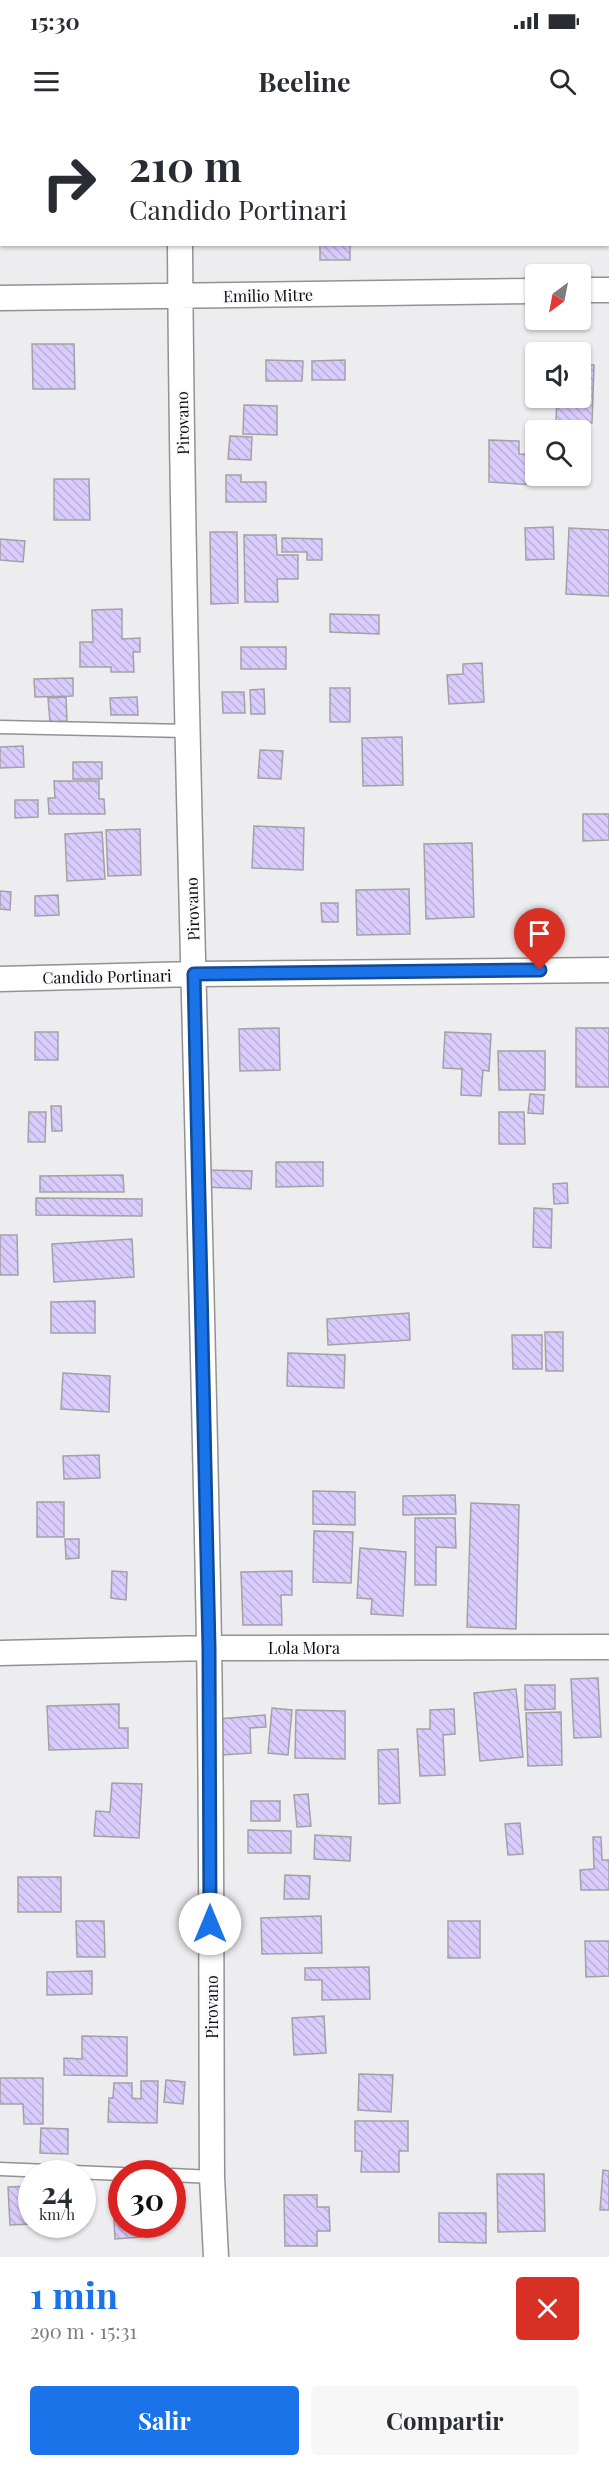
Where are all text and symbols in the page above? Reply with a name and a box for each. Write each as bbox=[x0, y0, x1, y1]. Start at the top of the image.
text: 15:30 bbox=[30, 6, 80, 36]
text: Beeline bbox=[258, 63, 351, 99]
icon: menu bbox=[30, 65, 63, 98]
icon: search bbox=[546, 65, 579, 98]
text: 210 m bbox=[129, 137, 242, 193]
icon: right bbox=[30, 144, 108, 222]
text: Candido Portinari bbox=[129, 191, 347, 227]
north arrow bbox=[525, 264, 591, 330]
map controls bbox=[525, 264, 591, 486]
street label: Emilio Mitre bbox=[223, 284, 313, 306]
button: sound bbox=[525, 342, 591, 408]
street label: Pirovano bbox=[171, 391, 193, 455]
button: search bbox=[525, 420, 591, 486]
street label: Pirovano bbox=[180, 877, 204, 941]
pin bbox=[514, 908, 565, 970]
icon: arrive bbox=[523, 917, 556, 950]
street label: Candido Portinari bbox=[42, 964, 172, 988]
street label: Lola Mora bbox=[268, 1637, 340, 1658]
position arrow bbox=[178, 1892, 242, 1956]
street label: Pirovano bbox=[201, 1975, 222, 2039]
speed limit sign: 30 bbox=[108, 2160, 186, 2238]
text: 24 bbox=[41, 2172, 73, 2212]
text: km/h bbox=[39, 2204, 75, 2224]
text: 1 min bbox=[30, 2270, 118, 2318]
button: close bbox=[516, 2277, 579, 2340]
text: 290 m · 15:31 bbox=[30, 2317, 137, 2344]
button: Salir bbox=[30, 2386, 299, 2455]
button: Compartir bbox=[311, 2386, 579, 2455]

